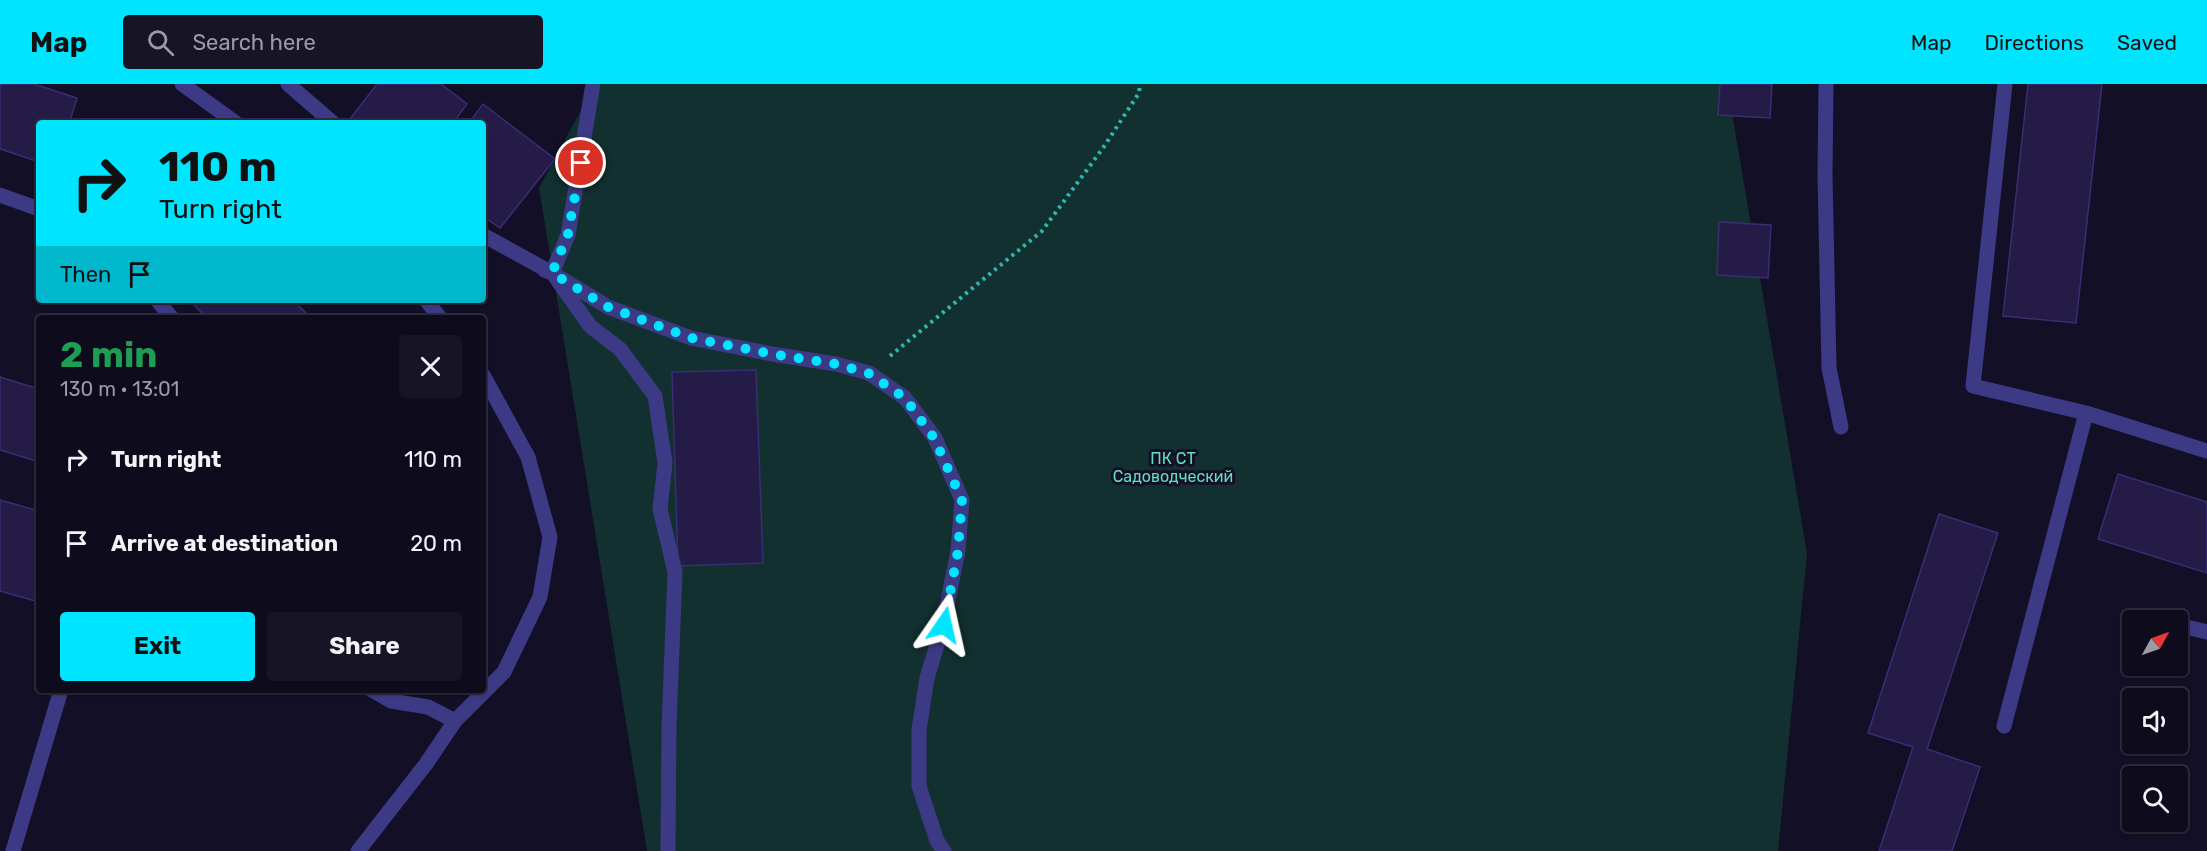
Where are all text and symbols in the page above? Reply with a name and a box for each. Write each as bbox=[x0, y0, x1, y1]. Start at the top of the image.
search box bbox=[123, 15, 543, 69]
text: Map bbox=[30, 26, 87, 59]
icon: search bbox=[144, 26, 177, 59]
text: Search here bbox=[192, 29, 316, 56]
text: Map bbox=[1911, 30, 1952, 55]
text: Directions bbox=[1985, 30, 2084, 55]
text: Saved bbox=[2117, 30, 2177, 55]
pin bbox=[555, 137, 606, 188]
text: 110 m bbox=[159, 142, 277, 192]
icon: right bbox=[60, 144, 138, 222]
icon: arrive bbox=[564, 146, 597, 179]
text: Turn right bbox=[159, 193, 282, 225]
icon: arrive bbox=[123, 258, 156, 291]
text: Then bbox=[60, 261, 111, 288]
text: 2 min bbox=[60, 333, 158, 376]
button: close bbox=[399, 335, 462, 398]
text: 130 m · 13:01 bbox=[60, 377, 179, 401]
icon: right bbox=[60, 443, 93, 476]
text: Turn right bbox=[111, 446, 221, 473]
text: 110 m bbox=[404, 446, 462, 473]
park label: ПК СТ Садоводческий bbox=[1113, 449, 1233, 486]
icon: arrive bbox=[60, 527, 93, 560]
text: Arrive at destination bbox=[111, 530, 338, 557]
text: 20 m bbox=[410, 530, 462, 557]
position arrow bbox=[912, 593, 976, 657]
north arrow bbox=[2122, 610, 2188, 676]
map controls bbox=[2122, 610, 2188, 832]
button: Exit bbox=[60, 612, 255, 681]
button: Share bbox=[267, 612, 462, 681]
button: sound bbox=[2122, 688, 2188, 754]
button: search bbox=[2122, 766, 2188, 832]

